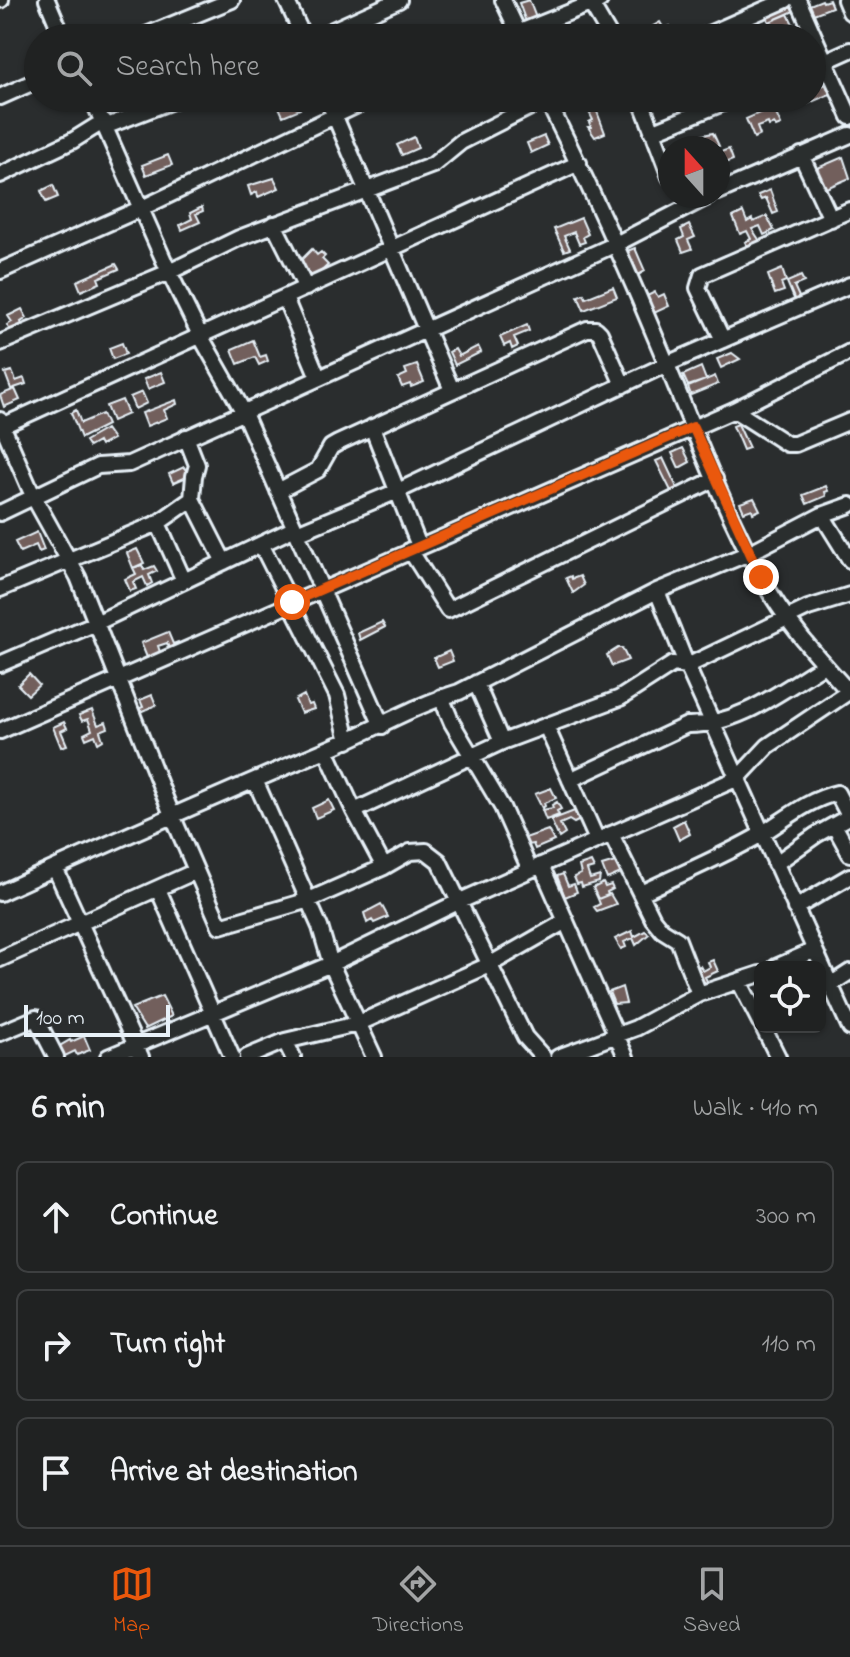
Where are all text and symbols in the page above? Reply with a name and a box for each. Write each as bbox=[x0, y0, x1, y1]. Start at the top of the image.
search box bbox=[24, 24, 826, 112]
icon: search bbox=[52, 46, 96, 90]
text: Search here bbox=[116, 46, 260, 90]
north arrow bbox=[658, 136, 730, 208]
route end bbox=[743, 559, 779, 595]
route start bbox=[274, 584, 310, 620]
map controls bbox=[754, 961, 826, 1033]
button: locate bbox=[754, 961, 826, 1033]
scale bar bbox=[24, 1001, 170, 1037]
text: 100 m bbox=[36, 1003, 85, 1035]
text: 6 min bbox=[32, 1084, 105, 1134]
text: Walk · 410 m bbox=[693, 1090, 818, 1128]
icon: ahead bbox=[34, 1195, 78, 1239]
text: Continue bbox=[110, 1195, 218, 1239]
text: 300 m bbox=[756, 1198, 816, 1236]
icon: right bbox=[34, 1323, 78, 1367]
text: Turn right bbox=[110, 1323, 225, 1367]
text: 110 m bbox=[762, 1326, 816, 1364]
icon: arrive bbox=[34, 1451, 78, 1495]
text: Arrive at destination bbox=[110, 1451, 358, 1495]
tab: Map bbox=[110, 1562, 154, 1642]
tab: Directions bbox=[373, 1562, 464, 1642]
tab: Saved bbox=[683, 1562, 740, 1642]

